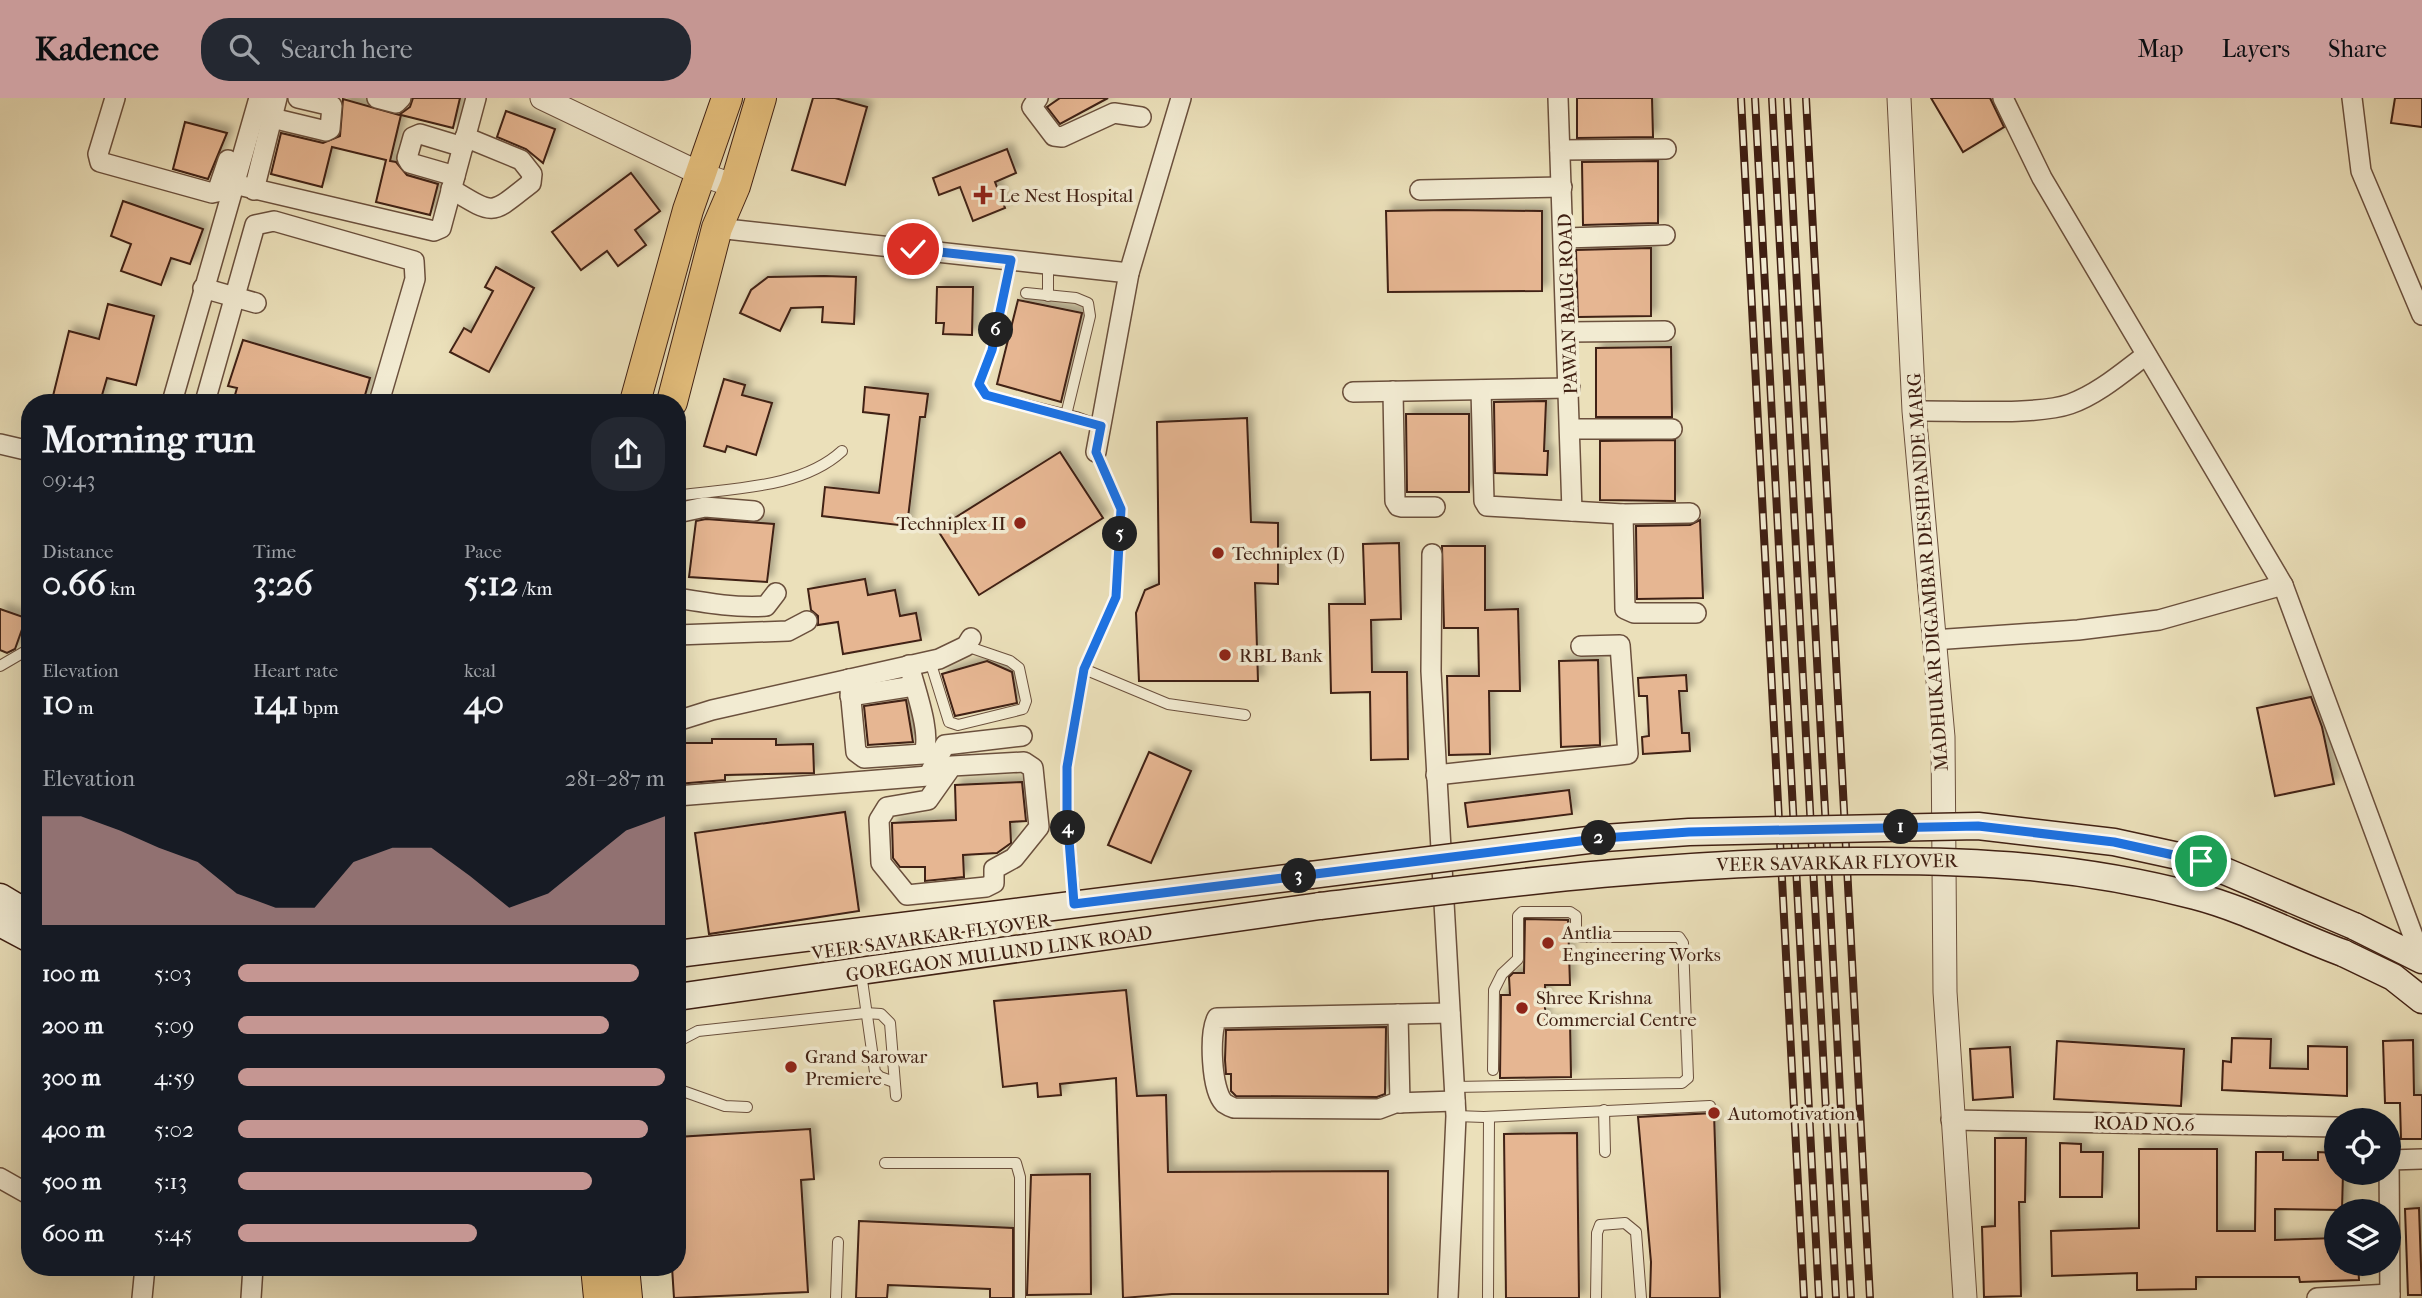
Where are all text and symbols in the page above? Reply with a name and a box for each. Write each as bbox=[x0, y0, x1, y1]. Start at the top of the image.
search box bbox=[201, 18, 691, 81]
text: Kadence bbox=[35, 30, 159, 69]
icon: search bbox=[225, 30, 263, 68]
text: Search here bbox=[281, 34, 413, 65]
text: Map bbox=[2138, 35, 2184, 63]
text: Layers bbox=[2222, 35, 2290, 63]
text: Share bbox=[2328, 35, 2387, 63]
marker: Le Nest Hospital bbox=[973, 185, 993, 205]
place label: Le Nest Hospital bbox=[999, 185, 1133, 207]
street label: PAWAN BAUG ROAD bbox=[1554, 213, 1582, 395]
pin bbox=[883, 219, 943, 279]
icon: check bbox=[894, 230, 932, 268]
pin: 6 bbox=[978, 313, 1014, 348]
text: 6 bbox=[990, 318, 1001, 340]
street label: MADHUKAR DIGAMBAR DESHPANDE MARG bbox=[1903, 372, 1953, 772]
text: Morning run bbox=[42, 417, 255, 462]
button: share bbox=[591, 417, 665, 491]
text: 09:43 bbox=[42, 466, 95, 493]
place label: Techniplex II bbox=[896, 513, 1006, 535]
marker: Techniplex II bbox=[1012, 515, 1028, 531]
pin: 5 bbox=[1102, 516, 1138, 551]
text: 5 bbox=[1115, 522, 1124, 544]
text: Distance bbox=[42, 541, 113, 563]
text: Time bbox=[253, 541, 296, 563]
text: Pace bbox=[464, 541, 502, 563]
place label: Techniplex (I) bbox=[1232, 543, 1345, 565]
marker: Techniplex (I) bbox=[1210, 545, 1226, 561]
text: 0.66 bbox=[42, 563, 106, 604]
text: 3:26 bbox=[253, 563, 313, 604]
text: 5:12 bbox=[464, 563, 518, 604]
text: km bbox=[106, 578, 136, 600]
text: /km bbox=[518, 578, 552, 600]
place label: RBL Bank bbox=[1239, 645, 1323, 667]
marker: RBL Bank bbox=[1217, 647, 1233, 663]
text: Elevation bbox=[42, 660, 119, 682]
text: Heart rate bbox=[253, 660, 338, 682]
text: kcal bbox=[464, 660, 496, 682]
text: 10 bbox=[42, 682, 74, 723]
text: 141 bbox=[253, 682, 299, 723]
text: 40 bbox=[464, 682, 504, 723]
text: m bbox=[74, 697, 93, 719]
text: bpm bbox=[299, 697, 339, 719]
text: Elevation bbox=[42, 765, 135, 792]
text: 281–287 m bbox=[565, 765, 665, 792]
pin: 4 bbox=[1050, 810, 1086, 846]
pin: 1 bbox=[1884, 810, 1918, 844]
text: 1 bbox=[1897, 815, 1904, 837]
text: 4 bbox=[1062, 816, 1073, 838]
pin: 2 bbox=[1582, 820, 1616, 856]
text: 2 bbox=[1594, 826, 1603, 848]
pin bbox=[2171, 831, 2231, 891]
icon: arrive bbox=[2182, 842, 2220, 880]
street label: VEER SAVARKAR FLYOVER bbox=[1715, 850, 1959, 876]
pin: 3 bbox=[1282, 858, 1316, 894]
text: 3 bbox=[1295, 864, 1302, 886]
street label: VEER SAVARKAR FLYOVER bbox=[809, 909, 1053, 965]
street label: GOREGAON MULUND LINK ROAD bbox=[845, 922, 1154, 986]
place label: Antlia Engineering Works bbox=[1561, 922, 1721, 966]
marker: Antlia Engineering Works bbox=[1540, 935, 1556, 951]
text: 100 m bbox=[42, 960, 100, 987]
text: 5:03 bbox=[154, 960, 192, 987]
place label: Shree Krishna Commercial Centre bbox=[1536, 987, 1697, 1031]
marker: Shree Krishna Commercial Centre bbox=[1514, 1000, 1530, 1016]
text: 200 m bbox=[42, 1012, 103, 1039]
text: 5:09 bbox=[154, 1012, 194, 1039]
place label: Grand Sarowar Premiere bbox=[805, 1046, 928, 1090]
marker: Grand Sarowar Premiere bbox=[783, 1059, 799, 1075]
text: 300 m bbox=[42, 1064, 101, 1091]
text: 4:59 bbox=[154, 1064, 195, 1091]
place label: Automotivation bbox=[1727, 1103, 1855, 1125]
marker: Automotivation bbox=[1706, 1105, 1722, 1121]
map controls bbox=[2324, 1108, 2401, 1276]
button: locate bbox=[2324, 1108, 2401, 1185]
street label: ROAD NO.6 bbox=[2093, 1112, 2196, 1136]
text: 400 m bbox=[42, 1116, 105, 1143]
text: 5:02 bbox=[154, 1116, 194, 1143]
text: 500 m bbox=[42, 1168, 101, 1195]
text: 5:13 bbox=[154, 1168, 187, 1195]
button: layers bbox=[2324, 1199, 2401, 1276]
text: 600 m bbox=[42, 1220, 104, 1247]
text: 5:45 bbox=[154, 1220, 192, 1247]

